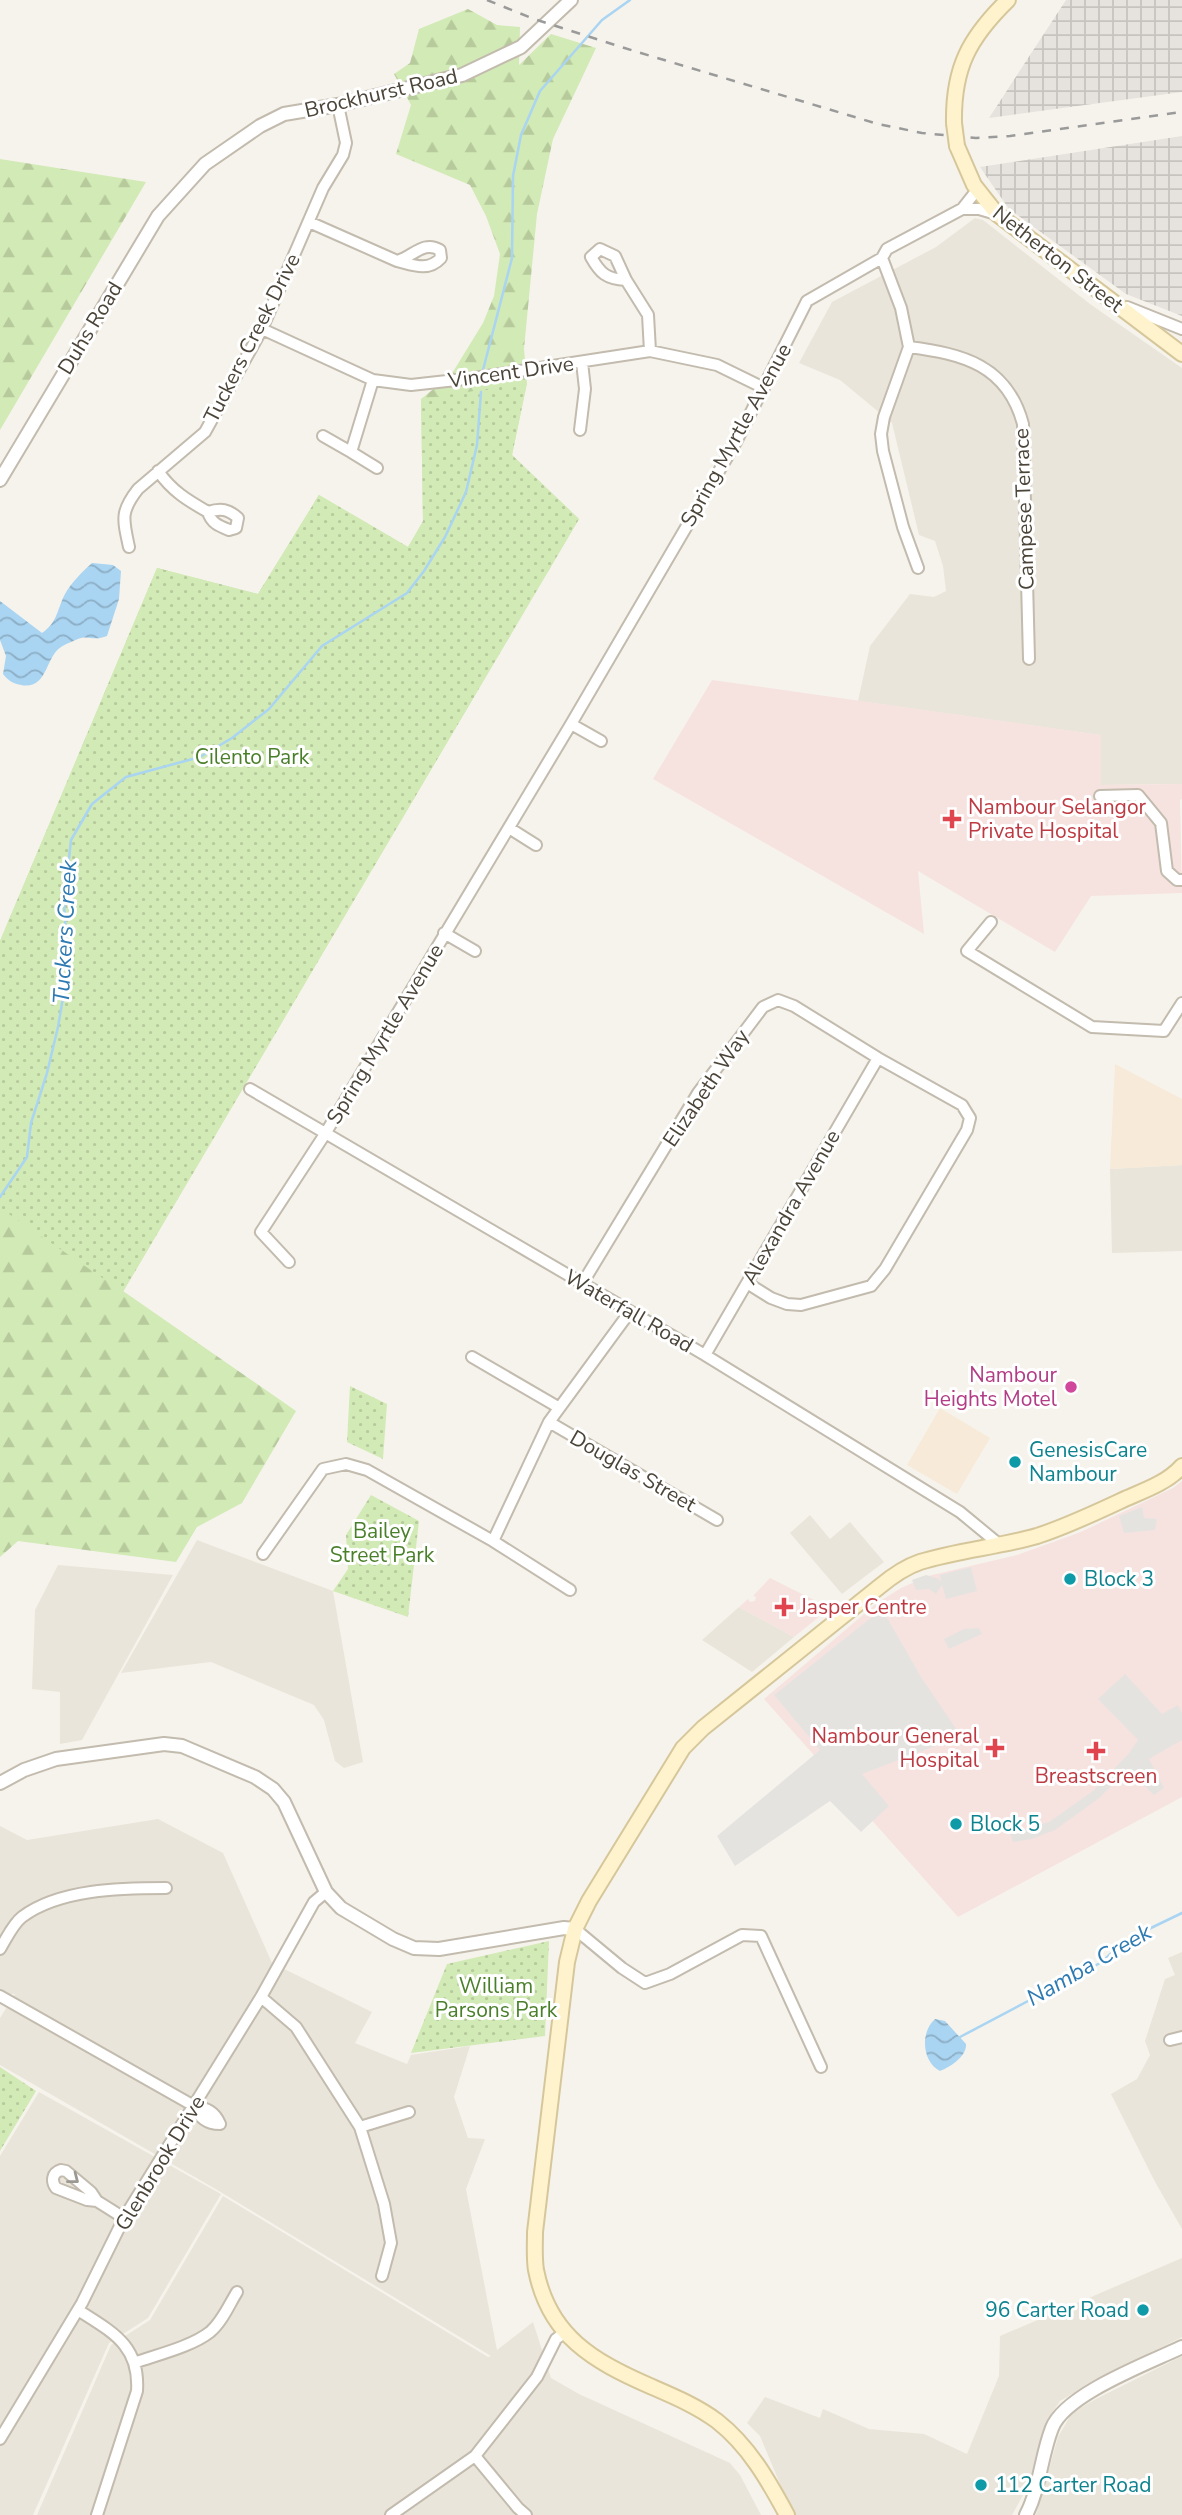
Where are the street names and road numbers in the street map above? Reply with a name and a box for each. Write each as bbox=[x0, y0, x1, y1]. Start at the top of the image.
street label: Brockhurst Road bbox=[302, 62, 460, 124]
street label: Netherton Street bbox=[987, 199, 1130, 319]
street label: Tuckers Creek Drive bbox=[197, 249, 307, 427]
street label: Duhs Road bbox=[51, 276, 129, 380]
street label: Spring Myrtle Avenue bbox=[674, 338, 798, 532]
street label: Vincent Drive bbox=[445, 349, 576, 395]
street label: Campese Terrace bbox=[1007, 428, 1041, 590]
street label: Spring Myrtle Avenue bbox=[320, 939, 450, 1129]
street label: Elizabeth Way bbox=[656, 1024, 756, 1152]
street label: Alexandra Avenue bbox=[735, 1125, 847, 1289]
street label: Waterfall Road bbox=[560, 1263, 698, 1359]
street label: Douglas Street bbox=[565, 1424, 702, 1519]
street label: Glenbrook Drive bbox=[109, 2090, 211, 2236]

